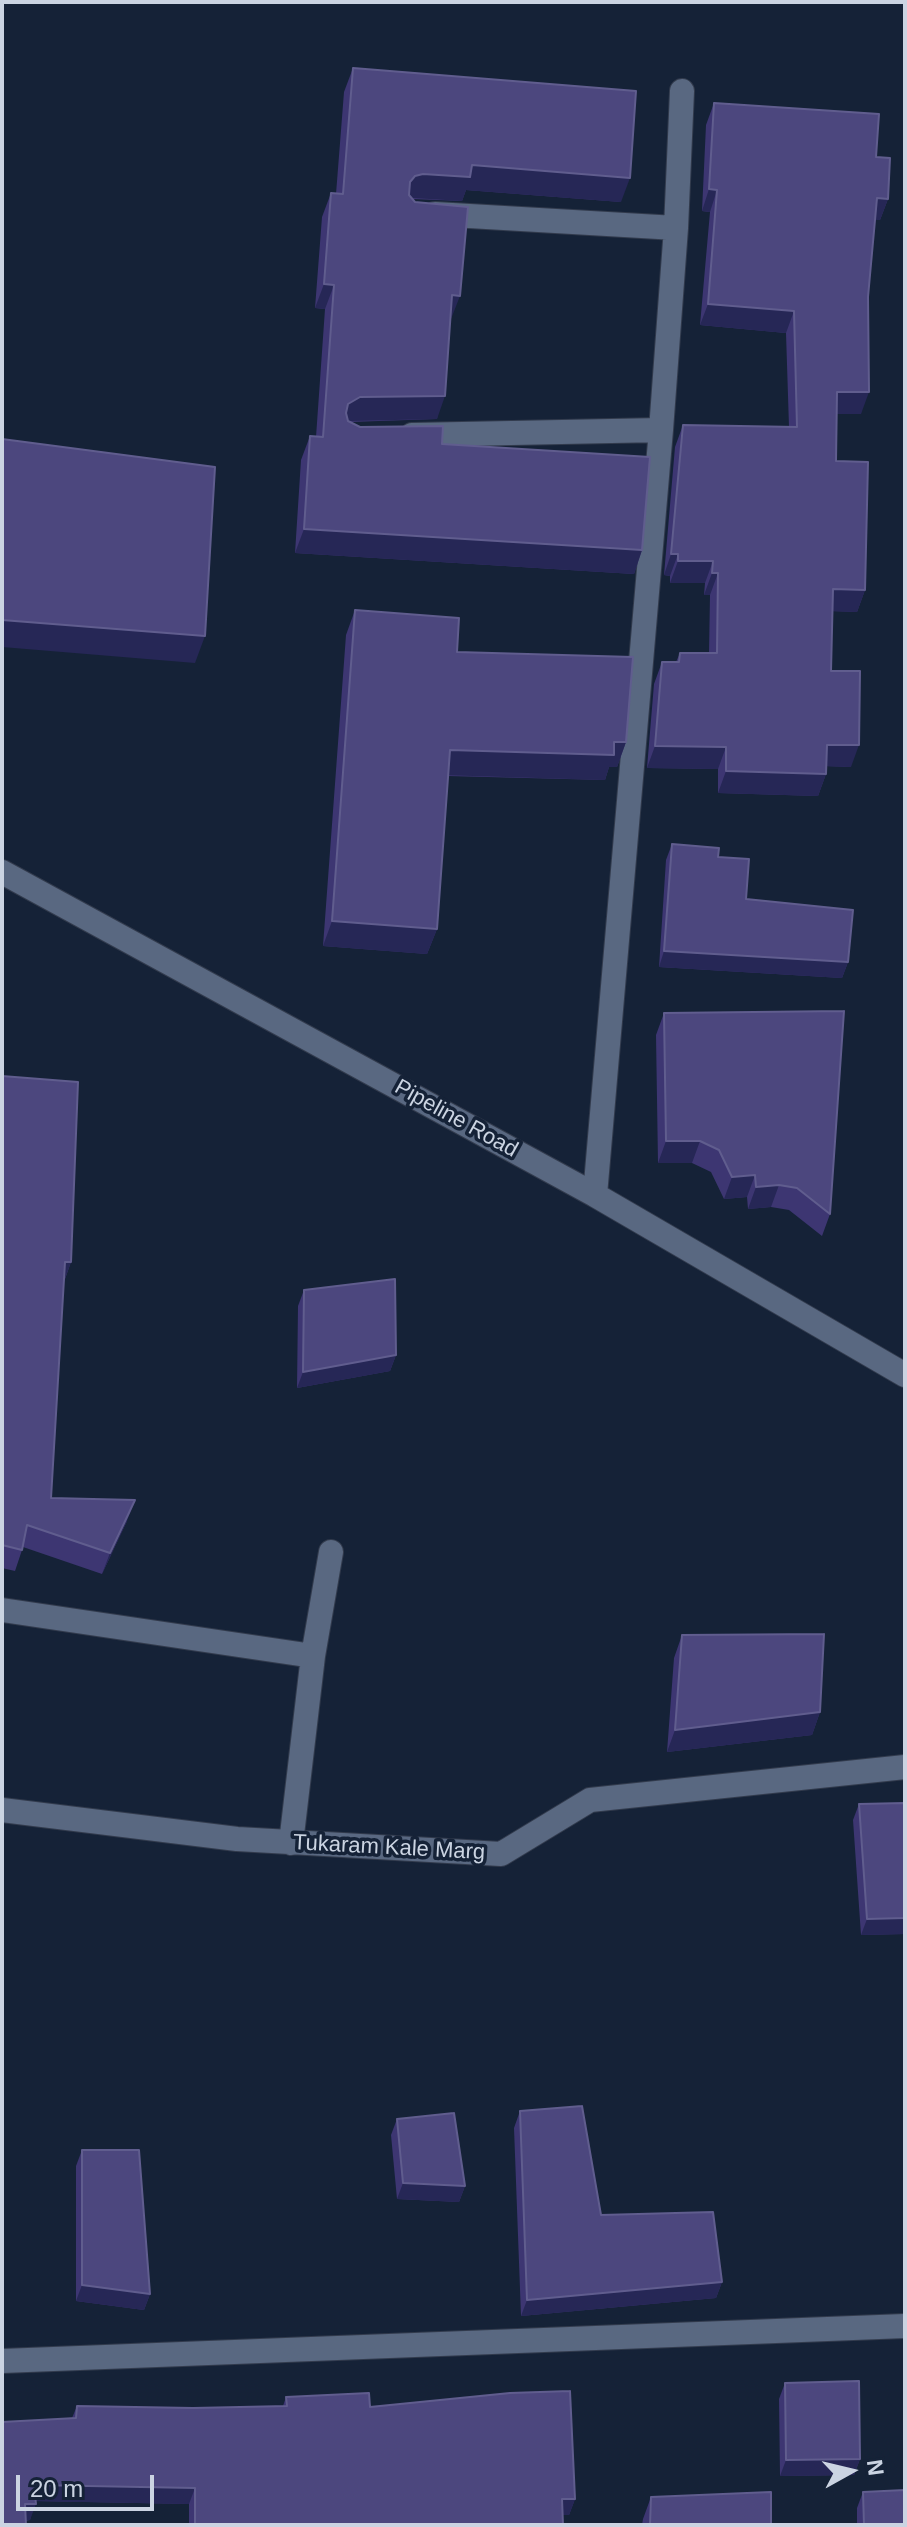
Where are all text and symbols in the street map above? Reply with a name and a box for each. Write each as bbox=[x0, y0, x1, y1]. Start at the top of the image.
street label: Pipeline Road bbox=[390, 1074, 522, 1164]
street label: Tukaram Kale Marg bbox=[292, 1830, 486, 1866]
north arrow bbox=[811, 2431, 891, 2511]
text: N bbox=[862, 2458, 889, 2477]
scale bar bbox=[20, 2459, 158, 2509]
text: 20 m bbox=[30, 2475, 83, 2502]

